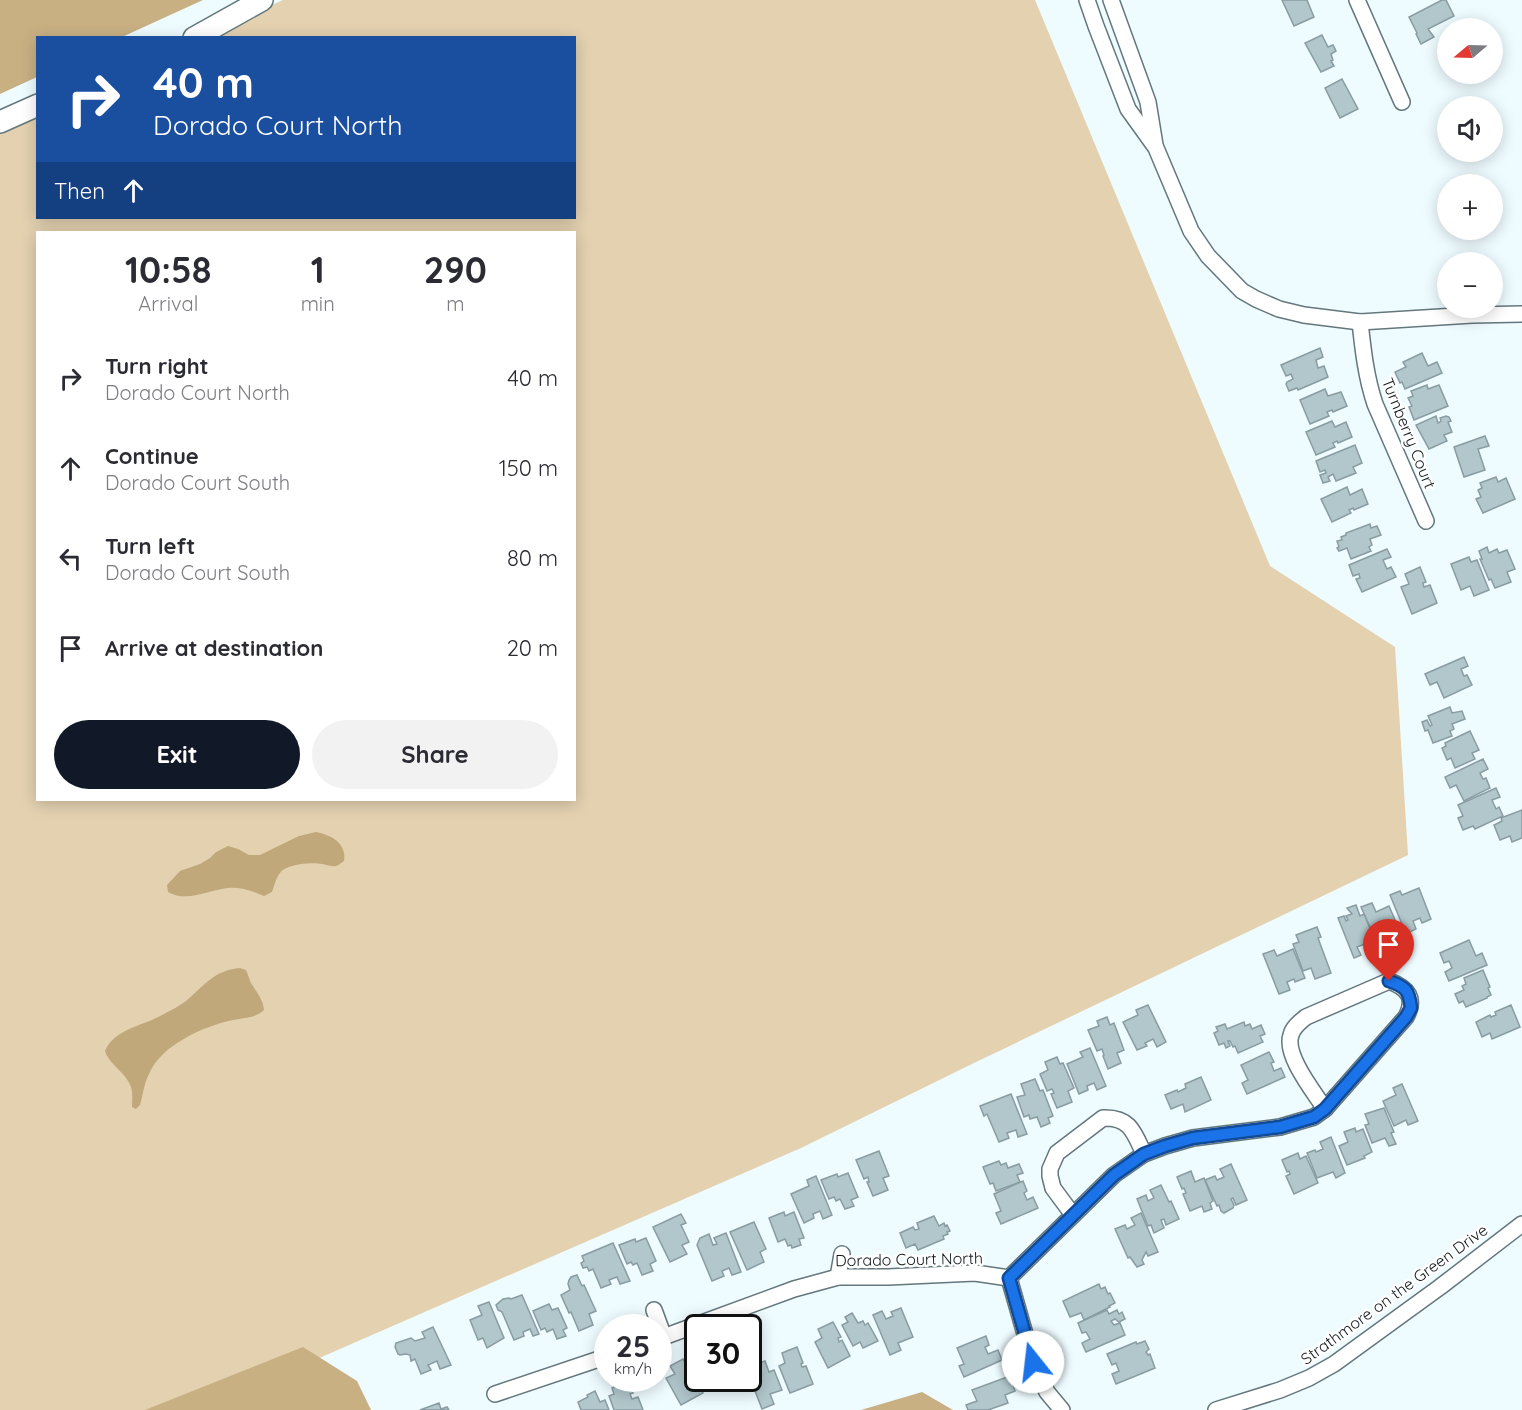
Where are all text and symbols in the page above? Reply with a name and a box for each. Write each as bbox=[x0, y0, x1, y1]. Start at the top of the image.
north arrow bbox=[1437, 18, 1503, 84]
map controls bbox=[1437, 18, 1503, 318]
text: 40 m bbox=[153, 56, 254, 109]
icon: right bbox=[54, 60, 132, 138]
button: sound bbox=[1437, 96, 1503, 162]
text: Dorado Court North bbox=[153, 108, 402, 142]
icon: ahead bbox=[117, 174, 150, 207]
button: + bbox=[1437, 174, 1503, 240]
text: Then bbox=[54, 177, 105, 205]
text: 10:58 bbox=[125, 247, 212, 292]
text: 1 bbox=[311, 247, 325, 292]
text: 290 bbox=[424, 247, 487, 292]
button: − bbox=[1437, 252, 1503, 318]
text: Arrival bbox=[138, 291, 198, 316]
text: min bbox=[301, 291, 335, 316]
text: m bbox=[446, 291, 464, 316]
text: Turn right bbox=[105, 352, 209, 380]
icon: right bbox=[54, 362, 87, 395]
text: 40 m bbox=[507, 364, 558, 392]
street label: Turnberry Court bbox=[1378, 375, 1440, 491]
text: Dorado Court North bbox=[105, 380, 290, 405]
text: Continue bbox=[105, 442, 199, 470]
icon: ahead bbox=[54, 452, 87, 485]
text: 150 m bbox=[499, 454, 558, 482]
text: Dorado Court South bbox=[105, 470, 290, 495]
text: Turn left bbox=[105, 532, 195, 560]
icon: left bbox=[54, 542, 87, 575]
text: 80 m bbox=[507, 544, 558, 572]
text: Dorado Court South bbox=[105, 560, 290, 585]
icon: arrive bbox=[54, 632, 87, 665]
text: Arrive at destination bbox=[105, 634, 323, 662]
text: 20 m bbox=[507, 634, 558, 662]
button: Exit bbox=[54, 720, 300, 789]
button: Share bbox=[312, 720, 558, 789]
pin bbox=[1363, 919, 1414, 981]
icon: arrive bbox=[1372, 928, 1405, 961]
street label: Strathmore on the Green Drive bbox=[1297, 1219, 1491, 1369]
street label: Dorado Court North bbox=[835, 1248, 983, 1270]
speed limit sign: 30 bbox=[684, 1314, 762, 1392]
text: 25 bbox=[616, 1327, 650, 1365]
position arrow bbox=[1001, 1330, 1065, 1394]
text: km/h bbox=[614, 1359, 652, 1378]

